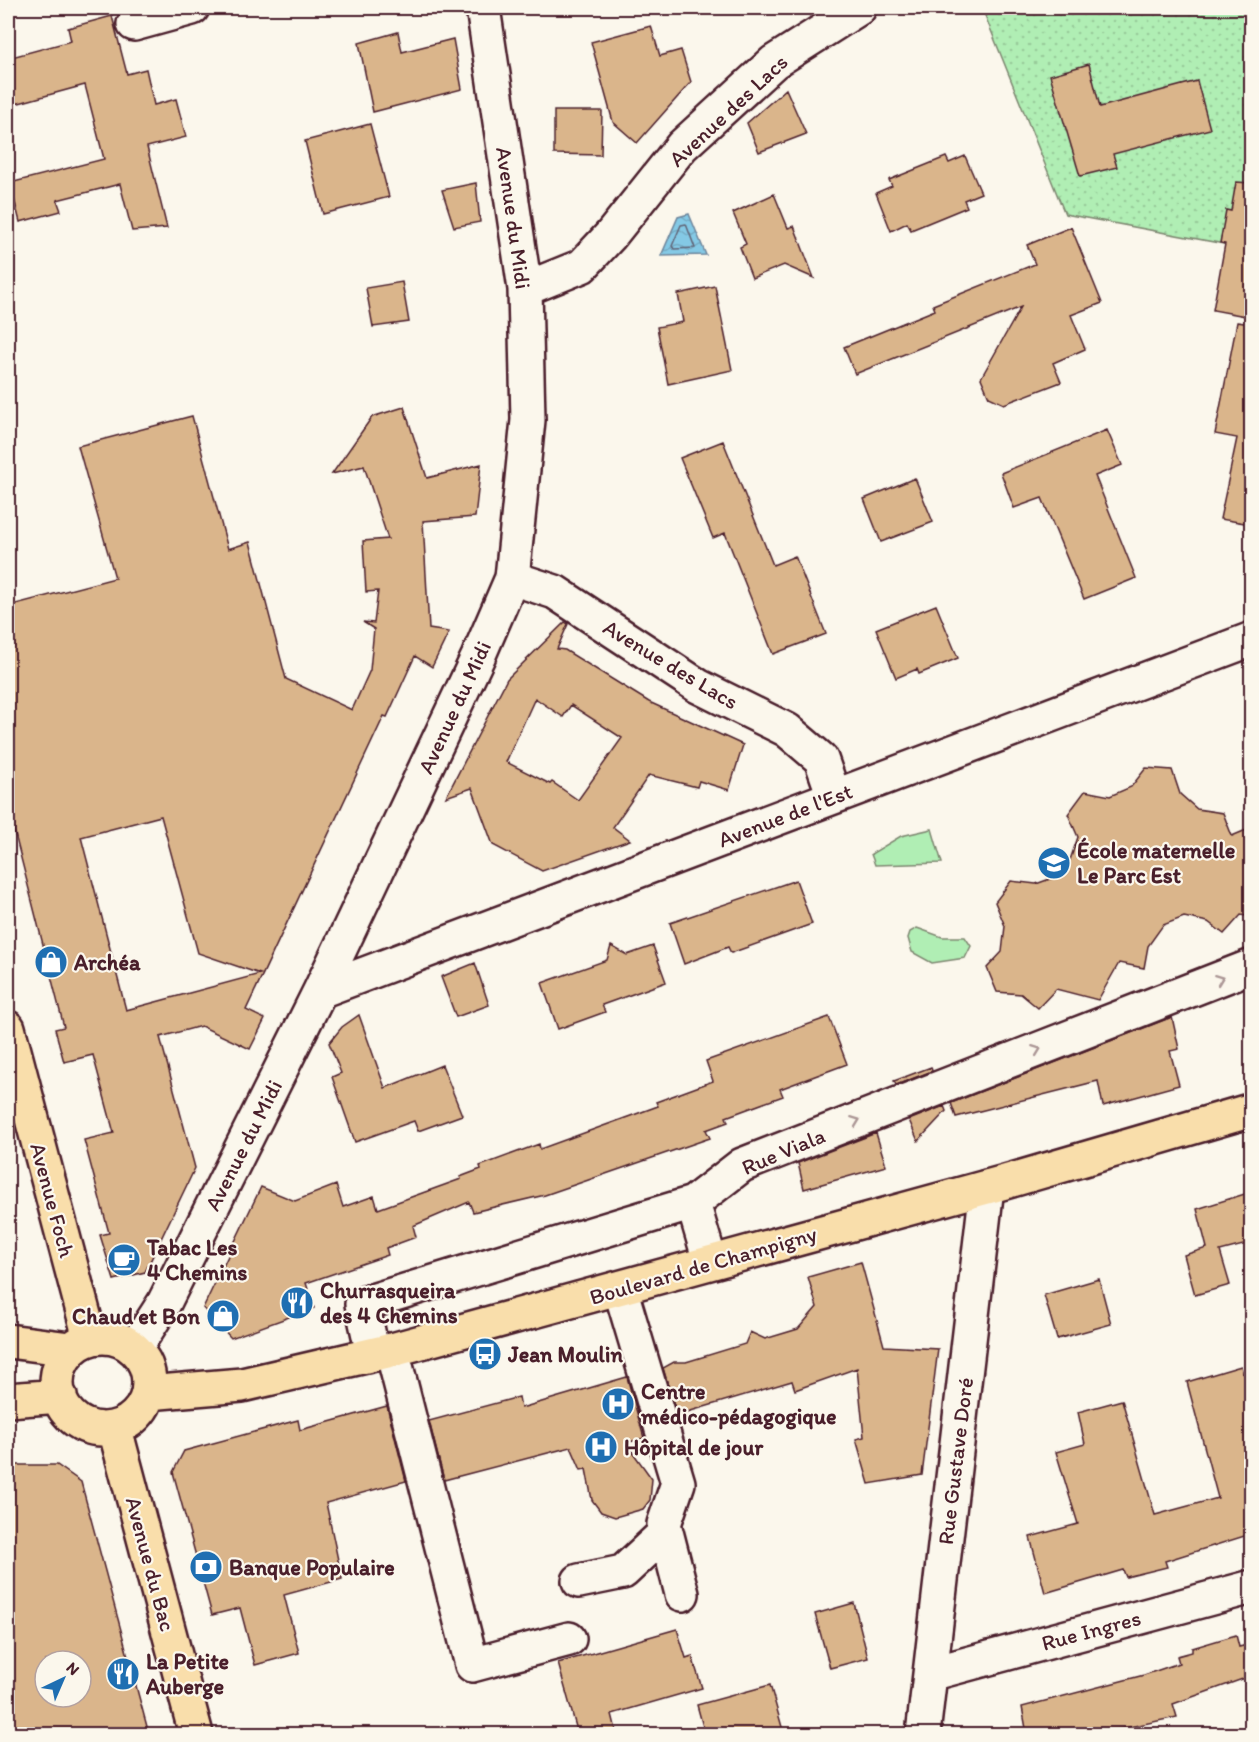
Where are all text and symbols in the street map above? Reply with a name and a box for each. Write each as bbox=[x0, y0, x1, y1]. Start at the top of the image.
street label: Avenue des Lacs bbox=[663, 48, 793, 172]
street label: Avenue du Midi bbox=[490, 145, 537, 291]
street label: Avenue des Lacs bbox=[598, 614, 743, 715]
street label: Avenue du Midi bbox=[412, 636, 497, 778]
street label: Avenue de l'Est bbox=[714, 777, 856, 853]
place label: École maternelle Le Parc Est bbox=[1077, 837, 1236, 889]
school or university icon: École maternelle Le Parc Est bbox=[1036, 845, 1072, 881]
shop icon: Archéa bbox=[33, 944, 69, 980]
place label: Archéa bbox=[73, 949, 141, 976]
one-way arrow bbox=[1213, 974, 1224, 986]
one-way arrow bbox=[1031, 1045, 1042, 1057]
street label: Avenue du Midi bbox=[199, 1075, 288, 1215]
one-way arrow bbox=[850, 1115, 860, 1128]
street label: Rue Viala bbox=[737, 1122, 829, 1181]
street label: Avenue Foch bbox=[24, 1140, 81, 1261]
street label: Boulevard de Champigny bbox=[586, 1220, 821, 1311]
place label: Tabac Les 4 Chemins bbox=[146, 1234, 247, 1286]
cafe icon: Tabac Les 4 Chemins bbox=[106, 1242, 142, 1278]
place label: Churrasqueira des 4 Chemins bbox=[320, 1277, 458, 1329]
restaurant icon: Churrasqueira des 4 Chemins bbox=[279, 1285, 315, 1321]
shop icon: Chaud et Bon bbox=[205, 1298, 241, 1334]
place label: Chaud et Bon bbox=[72, 1303, 201, 1330]
bus stop icon: Jean Moulin bbox=[467, 1336, 503, 1372]
place label: Jean Moulin bbox=[507, 1341, 623, 1368]
street label: Rue Gustave Doré bbox=[932, 1376, 979, 1546]
place label: Centre médico-pédagogique bbox=[640, 1378, 836, 1430]
hospital icon: Centre médico-pédagogique bbox=[600, 1386, 636, 1422]
hospital icon: Hôpital de jour bbox=[583, 1429, 619, 1465]
place label: Hôpital de jour bbox=[624, 1434, 764, 1461]
street label: Avenue du Bac bbox=[120, 1494, 181, 1634]
bank icon: Banque Populaire bbox=[188, 1549, 224, 1585]
place label: Banque Populaire bbox=[229, 1554, 395, 1581]
street label: Rue Ingres bbox=[1038, 1604, 1144, 1657]
place label: La Petite Auberge bbox=[145, 1648, 229, 1700]
north arrow bbox=[33, 1649, 93, 1709]
restaurant icon: La Petite Auberge bbox=[105, 1656, 141, 1692]
text: N bbox=[63, 1658, 84, 1679]

